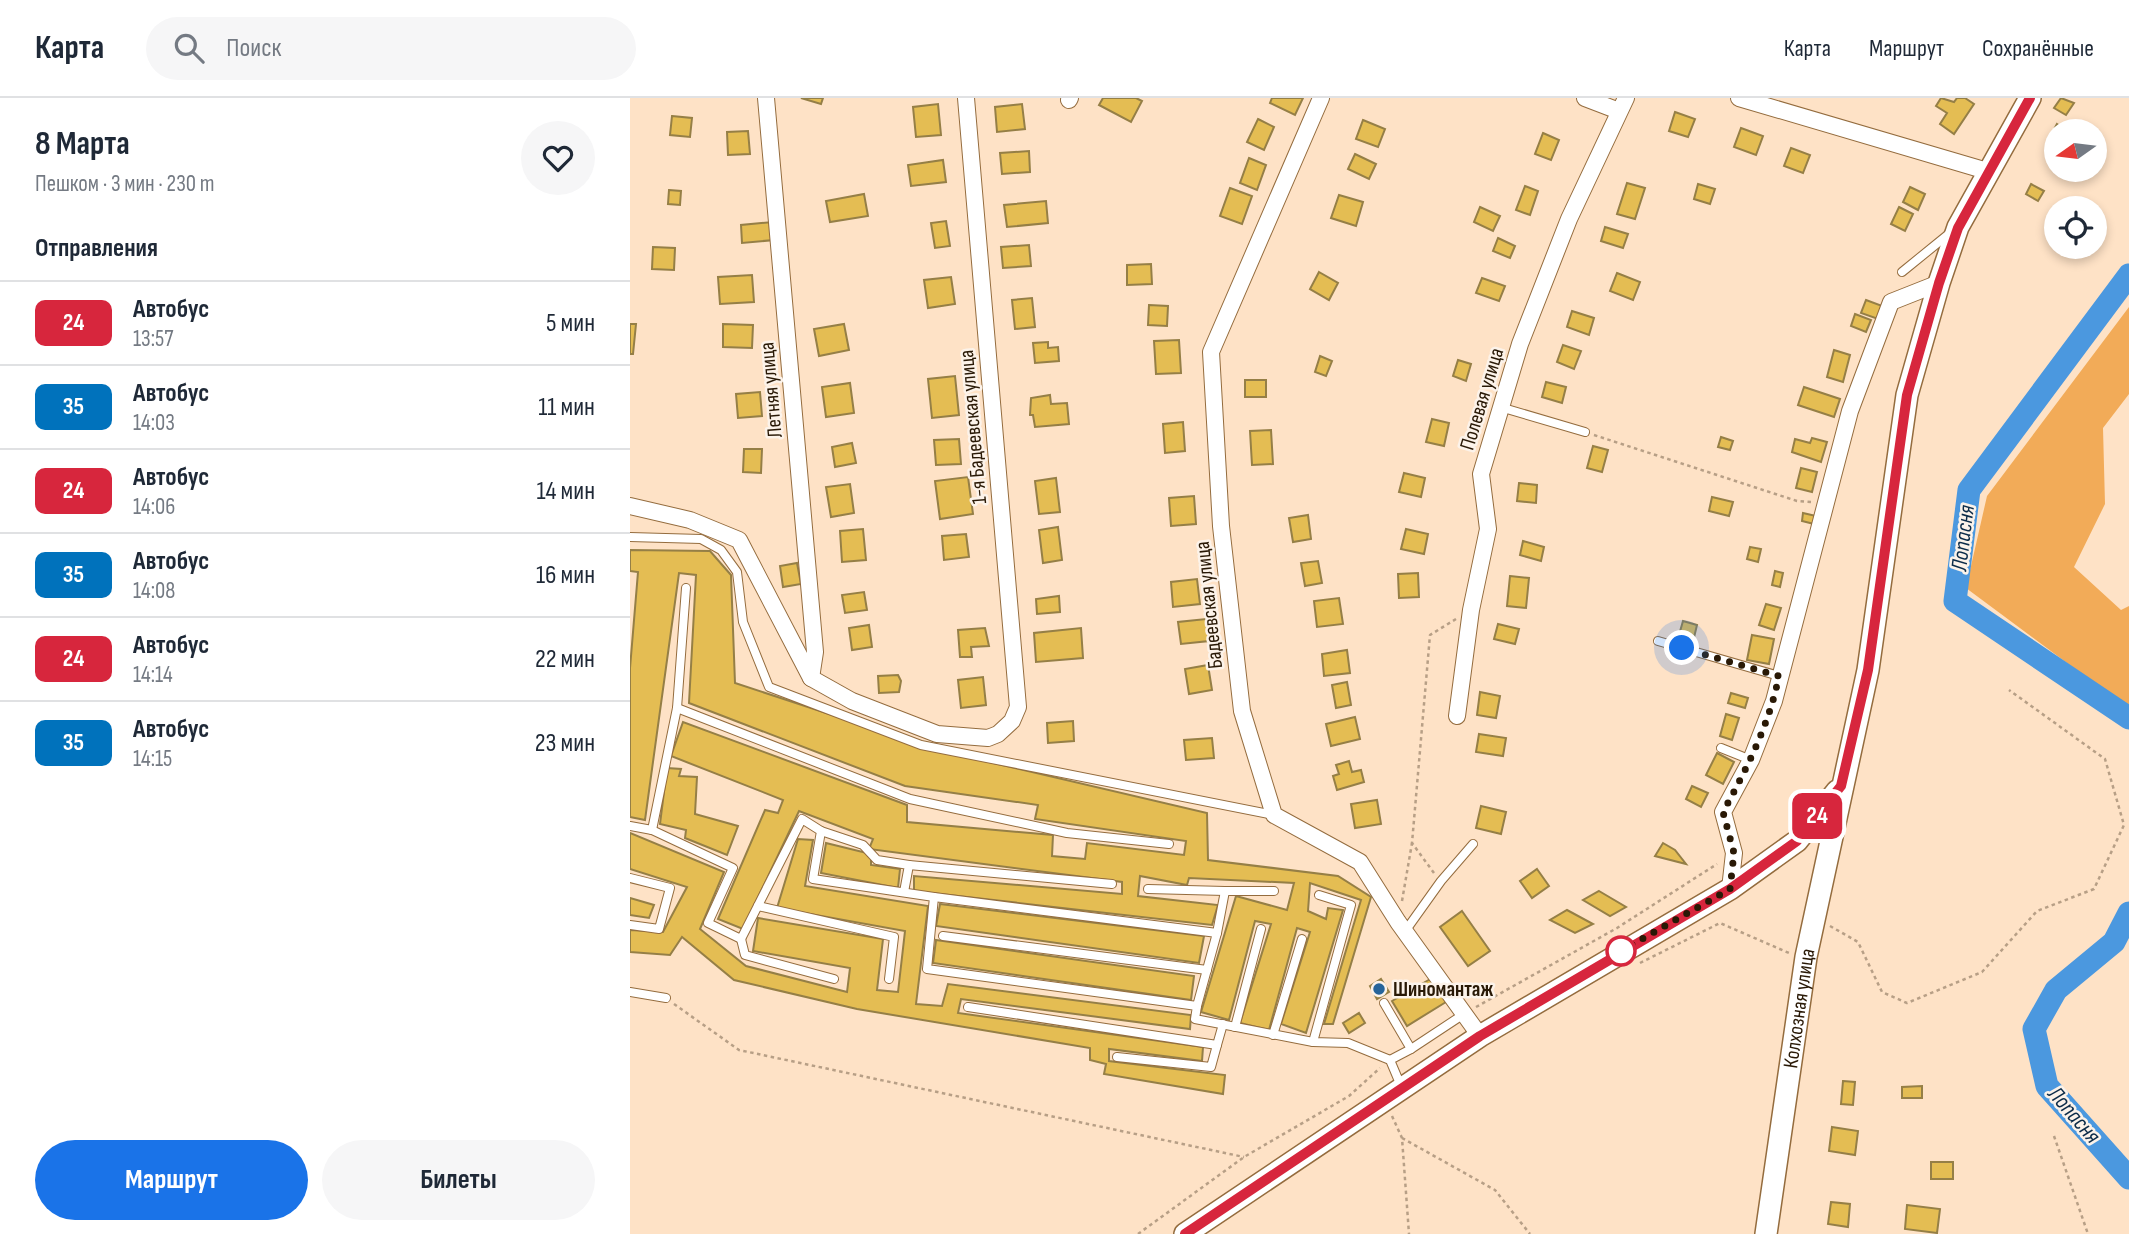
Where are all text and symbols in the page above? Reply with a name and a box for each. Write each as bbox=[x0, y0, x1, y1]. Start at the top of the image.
search box bbox=[146, 17, 636, 80]
text: Карта bbox=[35, 28, 104, 68]
icon: search bbox=[170, 29, 208, 67]
text: Поиск bbox=[226, 33, 281, 64]
text: Карта bbox=[1784, 34, 1831, 63]
text: Маршрут bbox=[1869, 34, 1944, 63]
text: Сохранённые bbox=[1982, 34, 2094, 63]
north arrow bbox=[2044, 119, 2107, 182]
map controls bbox=[2044, 119, 2107, 259]
button: heart bbox=[521, 121, 595, 195]
text: 8 Марта bbox=[35, 124, 130, 164]
text: Пешком · 3 мин · 230 m bbox=[35, 170, 214, 198]
button: locate bbox=[2044, 196, 2107, 259]
text: Отправления bbox=[35, 233, 158, 264]
text: Автобус bbox=[133, 294, 209, 325]
text: 24 bbox=[63, 308, 84, 337]
text: 5 мин bbox=[546, 308, 595, 339]
text: 13:57 bbox=[133, 325, 173, 353]
street label: Летняя улица bbox=[754, 341, 788, 439]
street label: Полевая улица bbox=[1455, 345, 1509, 453]
street label: 1-я Бадеевская улица bbox=[954, 349, 992, 505]
text: Автобус bbox=[133, 378, 209, 409]
text: 35 bbox=[63, 392, 84, 421]
text: 11 мин bbox=[538, 392, 595, 423]
text: 14:03 bbox=[133, 409, 175, 437]
text: Автобус bbox=[133, 462, 209, 493]
text: 24 bbox=[63, 476, 84, 505]
text: 14 мин bbox=[536, 476, 595, 507]
text: 14:06 bbox=[133, 493, 175, 521]
water label: Лопасня bbox=[1945, 503, 1981, 574]
street label: Бадеевская улица bbox=[1190, 540, 1228, 670]
text: Автобус bbox=[133, 546, 209, 577]
text: 35 bbox=[63, 560, 84, 589]
text: 16 мин bbox=[536, 560, 595, 591]
text: 14:08 bbox=[133, 577, 175, 605]
text: Автобус bbox=[133, 630, 209, 661]
your location bbox=[1664, 630, 1699, 665]
text: 24 bbox=[63, 644, 84, 673]
text: 22 мин bbox=[535, 644, 595, 675]
text: 14:14 bbox=[133, 661, 173, 689]
text: Автобус bbox=[133, 714, 209, 745]
text: 35 bbox=[63, 728, 84, 757]
text: 23 мин bbox=[535, 728, 595, 759]
text: 14:15 bbox=[133, 745, 172, 773]
line badge: 24 bbox=[1786, 793, 1848, 839]
text: 24 bbox=[1806, 801, 1828, 830]
unlabelled marker bbox=[1606, 936, 1636, 966]
street label: Колхозная улица bbox=[1778, 946, 1820, 1070]
place label: Шиномантаж bbox=[1393, 977, 1493, 1002]
marker: Шиномантаж bbox=[1371, 981, 1387, 997]
water label: Лопасня bbox=[2041, 1080, 2106, 1149]
button: Маршрут bbox=[35, 1140, 308, 1220]
button: Билеты bbox=[322, 1140, 595, 1220]

